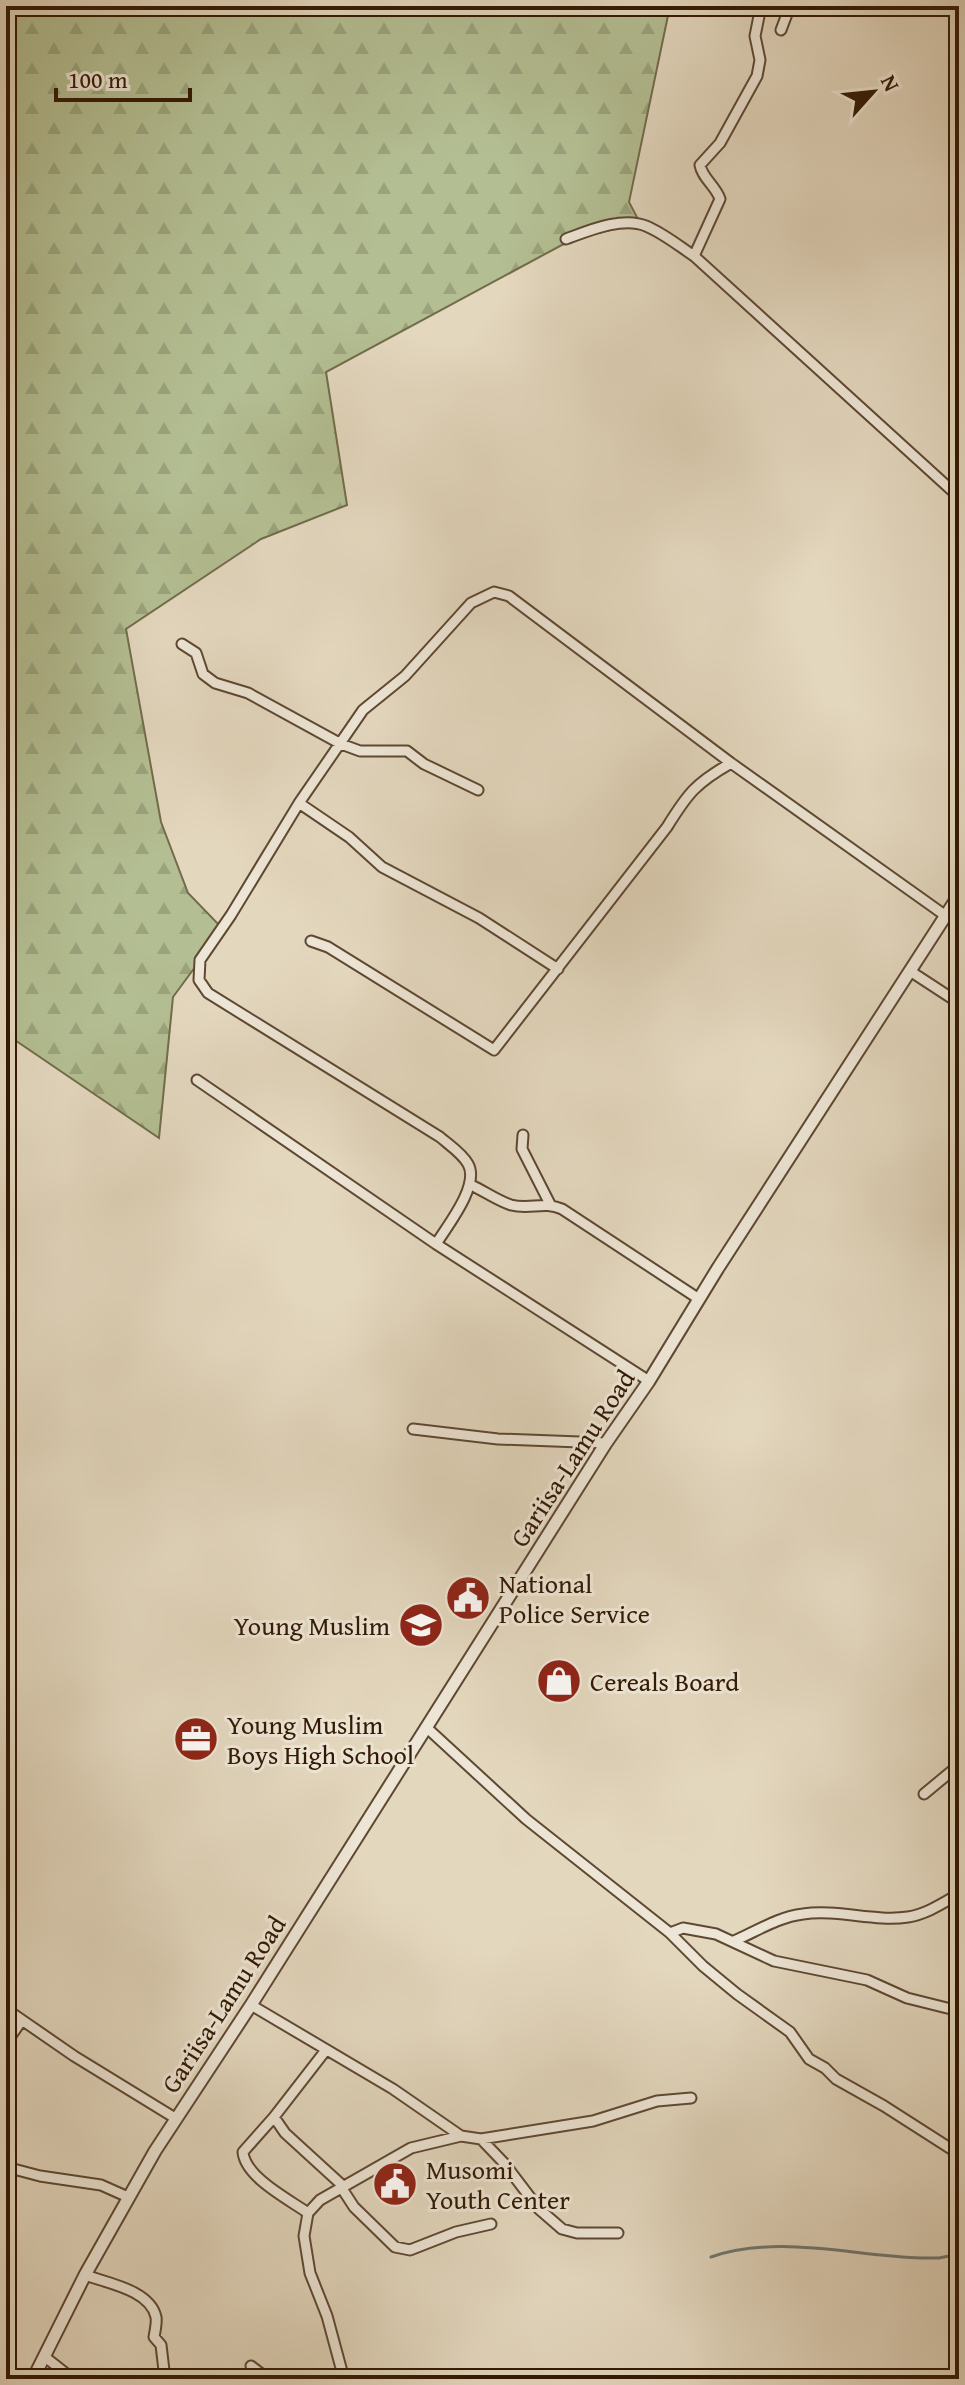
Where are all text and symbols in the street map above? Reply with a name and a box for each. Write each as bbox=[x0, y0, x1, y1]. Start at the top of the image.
scale bar bbox=[56, 52, 190, 102]
north arrow bbox=[833, 52, 913, 132]
text: 100 m bbox=[68, 62, 128, 97]
text: N bbox=[873, 69, 909, 97]
street label: Gariisa-Lamu Road bbox=[500, 1361, 644, 1555]
place label: National Police Service bbox=[499, 1564, 650, 1633]
public building icon: National Police Service bbox=[444, 1574, 492, 1622]
school or university icon: Young Muslim bbox=[397, 1601, 445, 1649]
place label: Young Muslim bbox=[234, 1606, 390, 1645]
shop icon: Cereals Board bbox=[535, 1657, 583, 1705]
place label: Cereals Board bbox=[590, 1662, 739, 1701]
place label: Young Muslim Boys High School bbox=[227, 1705, 414, 1774]
office icon: Young Muslim Boys High School bbox=[172, 1715, 220, 1763]
street label: Gariisa-Lamu Road bbox=[151, 1907, 295, 2101]
place label: Musomi Youth Center bbox=[426, 2150, 570, 2219]
public building icon: Musomi Youth Center bbox=[371, 2160, 419, 2208]

